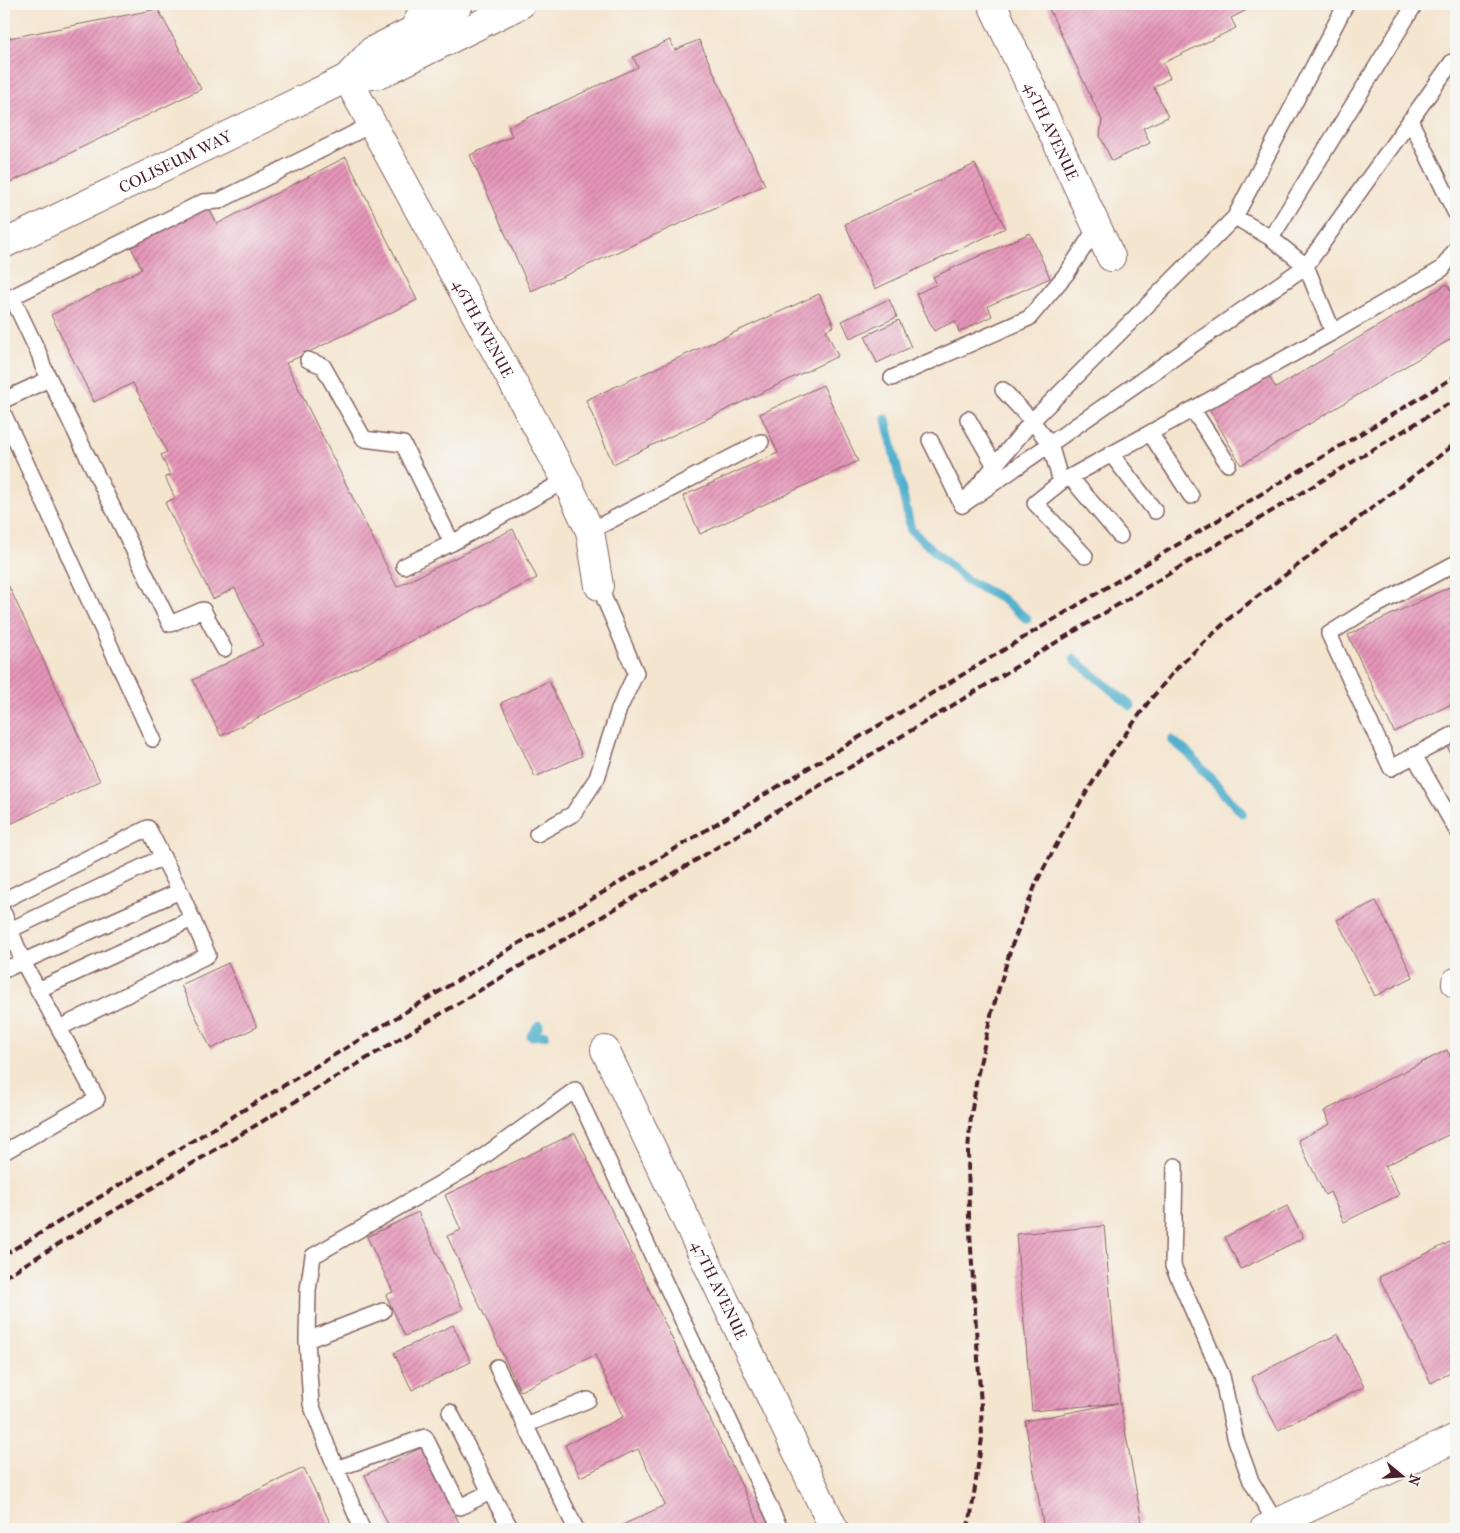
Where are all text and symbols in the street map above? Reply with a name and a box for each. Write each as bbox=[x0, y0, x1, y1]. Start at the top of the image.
street label: 45TH AVENUE bbox=[1020, 79, 1083, 183]
street label: COLISEUM WAY bbox=[116, 126, 236, 197]
street label: 46TH AVENUE bbox=[448, 276, 517, 381]
street label: 47TH AVENUE bbox=[688, 1238, 751, 1343]
north arrow bbox=[1378, 1450, 1428, 1500]
text: N bbox=[1404, 1472, 1424, 1488]

